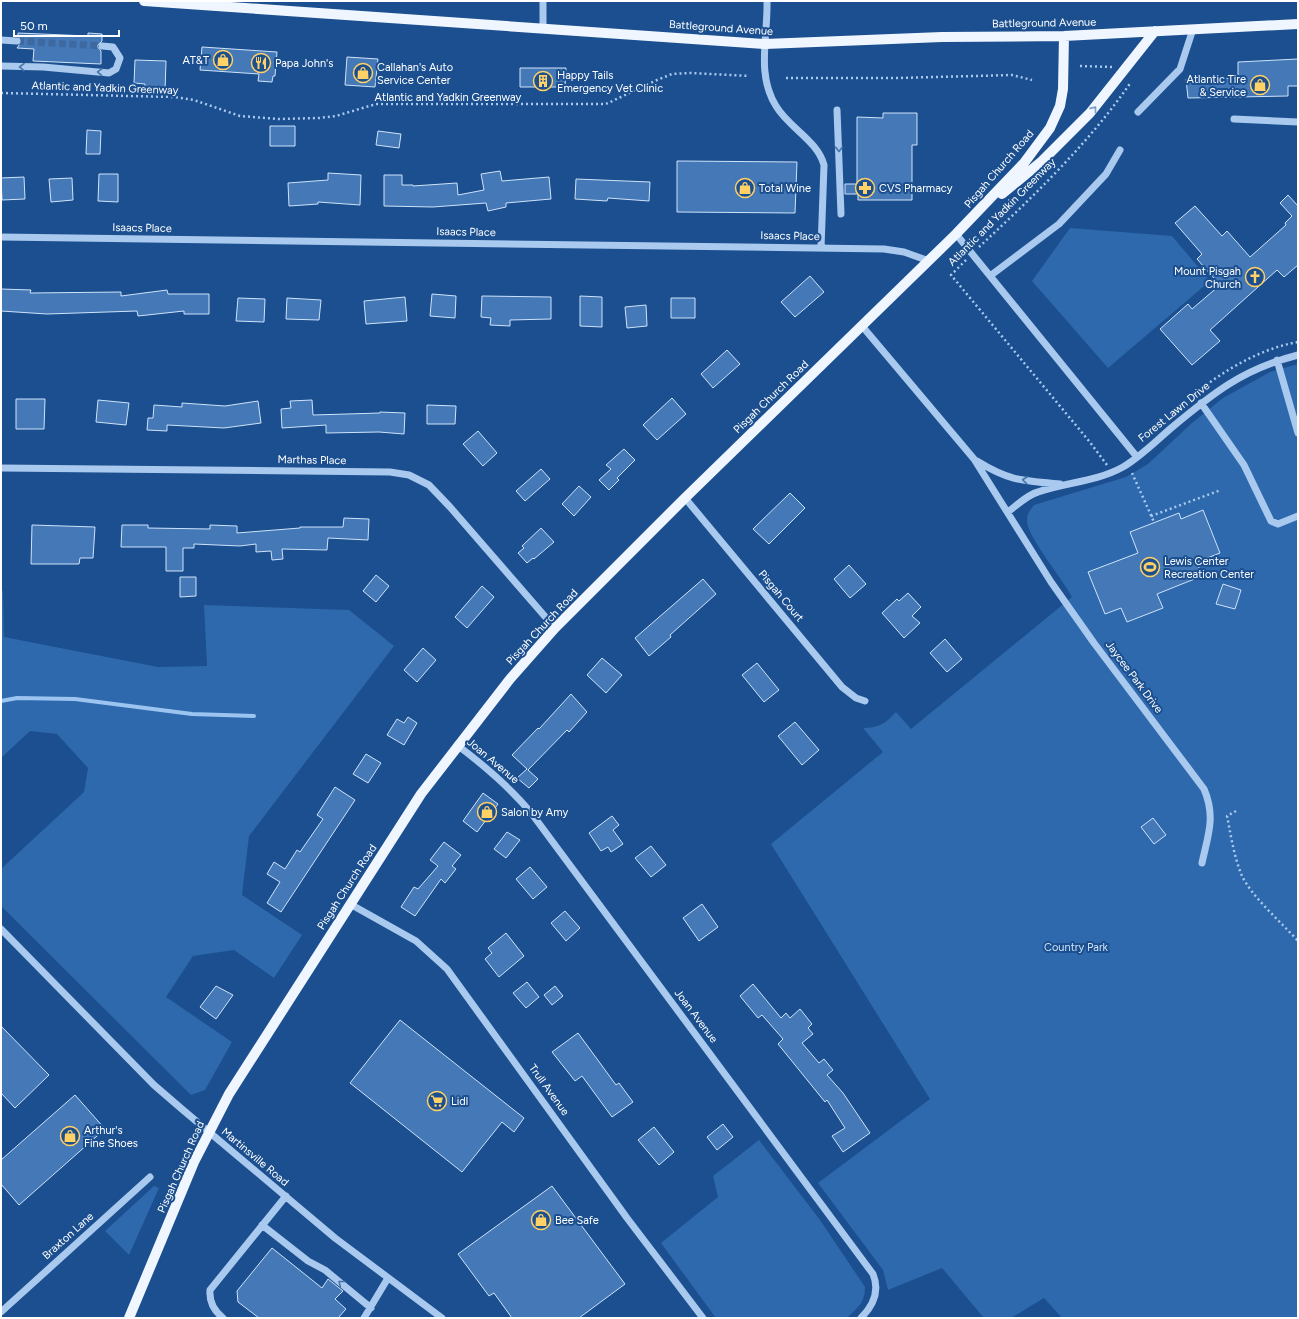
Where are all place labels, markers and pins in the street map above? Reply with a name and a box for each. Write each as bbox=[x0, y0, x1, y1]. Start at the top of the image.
shop icon: AT&T bbox=[212, 49, 234, 71]
restaurant icon: Papa John's bbox=[250, 52, 272, 74]
place label: AT&T bbox=[182, 54, 209, 67]
place label: Papa John's bbox=[275, 57, 333, 70]
place label: Callahan's Auto Service Center bbox=[377, 61, 453, 87]
shop icon: Callahan's Auto Service Center bbox=[352, 62, 374, 84]
place label: Happy Tails Emergency Vet Clinic bbox=[557, 69, 663, 95]
building icon: Happy Tails Emergency Vet Clinic bbox=[532, 70, 554, 92]
place label: Atlantic Tire & Service bbox=[1187, 73, 1246, 99]
shop icon: Atlantic Tire & Service bbox=[1249, 74, 1271, 96]
shop icon: Total Wine bbox=[734, 177, 756, 199]
pharmacy icon: CVS Pharmacy bbox=[854, 177, 876, 199]
place label: Total Wine bbox=[759, 182, 811, 195]
place label: CVS Pharmacy bbox=[879, 182, 953, 195]
place label: Mount Pisgah Church bbox=[1174, 265, 1241, 291]
church icon: Mount Pisgah Church bbox=[1244, 266, 1266, 288]
place label: Lewis Center Recreation Center bbox=[1164, 555, 1254, 581]
sports icon: Lewis Center Recreation Center bbox=[1139, 556, 1161, 578]
shop icon: Salon by Amy bbox=[476, 801, 498, 823]
place label: Salon by Amy bbox=[501, 806, 569, 819]
supermarket icon: Lidl bbox=[426, 1090, 448, 1112]
place label: Lidl bbox=[451, 1095, 468, 1108]
place label: Arthur's Fine Shoes bbox=[84, 1124, 138, 1150]
shop icon: Arthur's Fine Shoes bbox=[59, 1125, 81, 1147]
shop icon: Bee Safe bbox=[530, 1209, 552, 1231]
place label: Bee Safe bbox=[555, 1214, 599, 1227]

